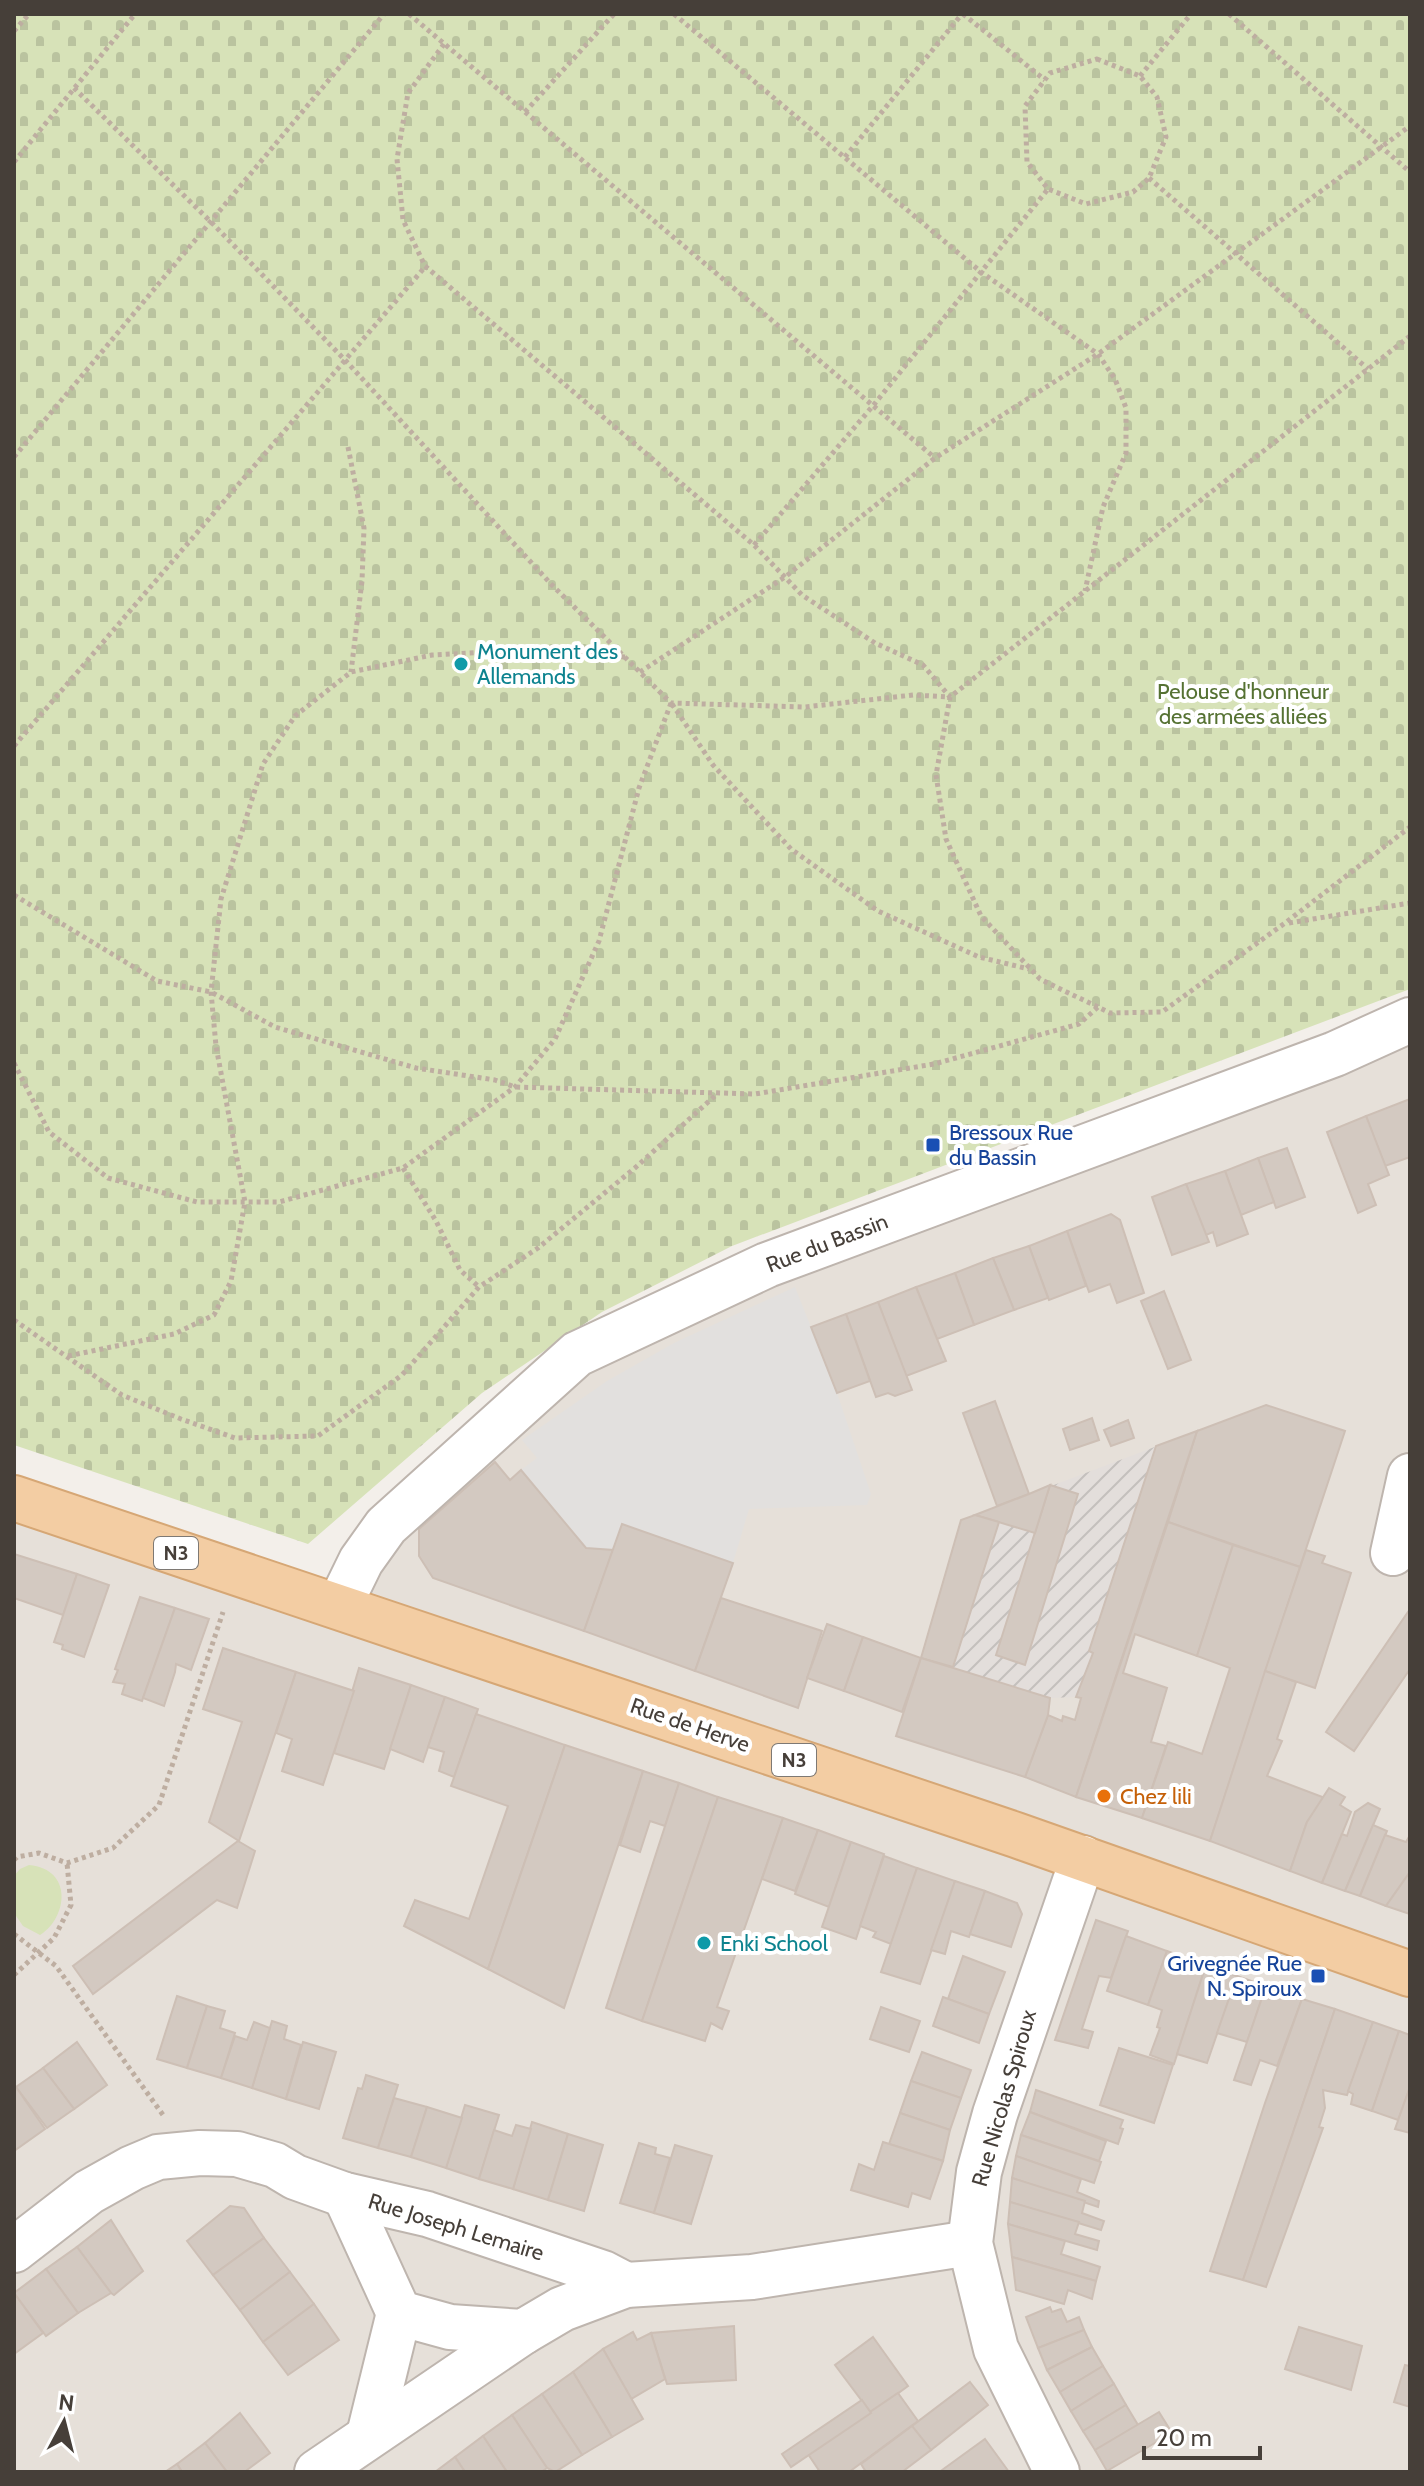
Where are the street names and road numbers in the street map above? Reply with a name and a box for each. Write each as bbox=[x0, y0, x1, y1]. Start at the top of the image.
street label: Rue du Bassin bbox=[762, 1207, 892, 1279]
road number: N3 bbox=[154, 1537, 198, 1569]
street label: Rue de Herve bbox=[627, 1692, 753, 1758]
road number: N3 bbox=[772, 1744, 816, 1776]
street label: Rue Nicolas Spiroux bbox=[966, 2006, 1042, 2190]
street label: Rue Joseph Lemaire bbox=[365, 2187, 547, 2267]

